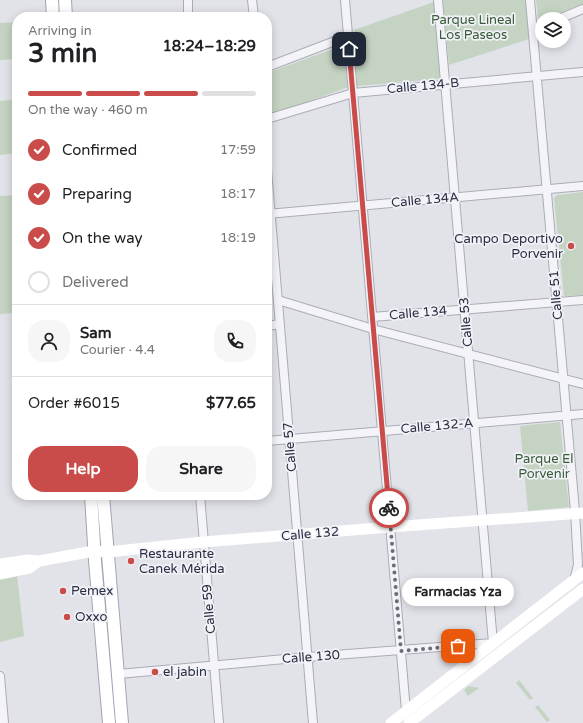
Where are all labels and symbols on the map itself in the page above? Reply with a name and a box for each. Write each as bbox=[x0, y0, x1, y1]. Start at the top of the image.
park label: Parque Lineal Los Paseos bbox=[431, 12, 515, 43]
pin bbox=[332, 32, 366, 66]
street label: Calle 134-B bbox=[386, 75, 460, 97]
street label: Calle 134A bbox=[391, 189, 460, 211]
place label: Campo Deportivo Porvenir bbox=[454, 231, 563, 262]
marker: Campo Deportivo Porvenir bbox=[566, 241, 576, 251]
street label: Calle 51 bbox=[546, 269, 566, 321]
street label: Calle 53 bbox=[456, 296, 476, 348]
street label: Calle 134 bbox=[388, 303, 448, 323]
street label: Calle 132-A bbox=[400, 415, 474, 437]
street label: Calle 57 bbox=[280, 421, 300, 473]
park label: Parque El Porvenir bbox=[515, 451, 573, 482]
courier bbox=[369, 488, 409, 528]
street label: Calle 132 bbox=[280, 524, 340, 544]
place label: Restaurante Canek Mérida bbox=[139, 546, 225, 577]
marker: Restaurante Canek Mérida bbox=[126, 556, 136, 566]
callout: Farmacias Yza bbox=[402, 578, 514, 606]
place label: Pemex bbox=[71, 583, 113, 599]
street label: Calle 59 bbox=[199, 583, 219, 635]
marker: Pemex bbox=[58, 586, 68, 596]
place label: Oxxo bbox=[75, 609, 107, 625]
marker: Oxxo bbox=[62, 612, 72, 622]
pin bbox=[441, 629, 475, 663]
street label: Calle 130 bbox=[281, 647, 341, 667]
place label: el jabin bbox=[163, 664, 207, 680]
marker: el jabin bbox=[150, 667, 160, 677]

